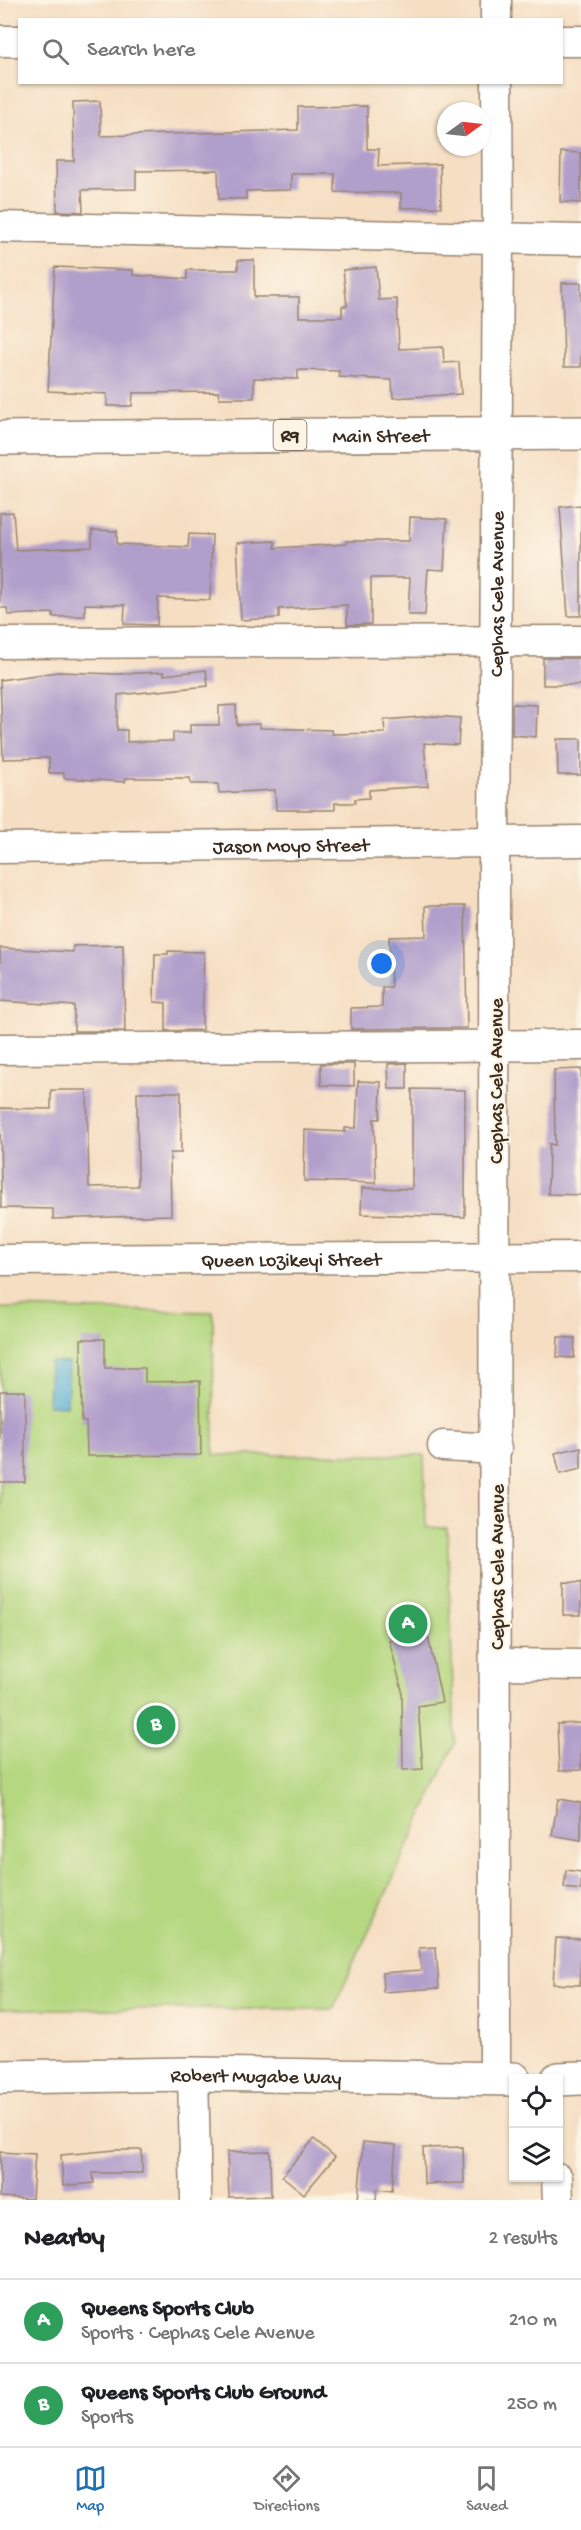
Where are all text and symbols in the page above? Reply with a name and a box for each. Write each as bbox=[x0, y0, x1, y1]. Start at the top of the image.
search box bbox=[18, 18, 563, 84]
icon: search bbox=[39, 35, 72, 68]
text: Search here bbox=[87, 38, 195, 64]
north arrow bbox=[437, 102, 491, 156]
road number: R9 bbox=[274, 420, 306, 450]
street label: Main Street bbox=[332, 426, 431, 450]
street label: Cephas Cele Avenue bbox=[487, 510, 511, 677]
street label: Jason Moyo Street bbox=[213, 836, 371, 860]
your location bbox=[367, 949, 396, 978]
street label: Cephas Cele Avenue bbox=[487, 997, 510, 1164]
street label: Queen Lozikeyi Street bbox=[201, 1250, 383, 1274]
street label: Cephas Cele Avenue bbox=[488, 1483, 511, 1650]
pin: A bbox=[388, 1602, 428, 1646]
pin: B bbox=[136, 1702, 176, 1748]
street label: Robert Mugabe Way bbox=[170, 2066, 342, 2091]
map controls bbox=[509, 2074, 563, 2182]
button: locate bbox=[509, 2074, 563, 2128]
button: layers bbox=[509, 2128, 563, 2182]
text: Nearby bbox=[24, 2224, 105, 2255]
text: 2 results bbox=[488, 2228, 557, 2251]
text: Queens Sports Club bbox=[81, 2297, 254, 2323]
text: A bbox=[38, 2310, 49, 2333]
text: 210 m bbox=[509, 2310, 557, 2333]
text: Sports · Cephas Cele Avenue bbox=[81, 2323, 315, 2346]
text: Queens Sports Club Ground bbox=[81, 2381, 326, 2407]
text: B bbox=[38, 2394, 49, 2417]
text: 250 m bbox=[506, 2394, 557, 2417]
text: Sports bbox=[81, 2407, 133, 2430]
tab: Map bbox=[74, 2462, 107, 2517]
tab: Directions bbox=[254, 2462, 319, 2517]
tab: Saved bbox=[466, 2462, 507, 2517]

